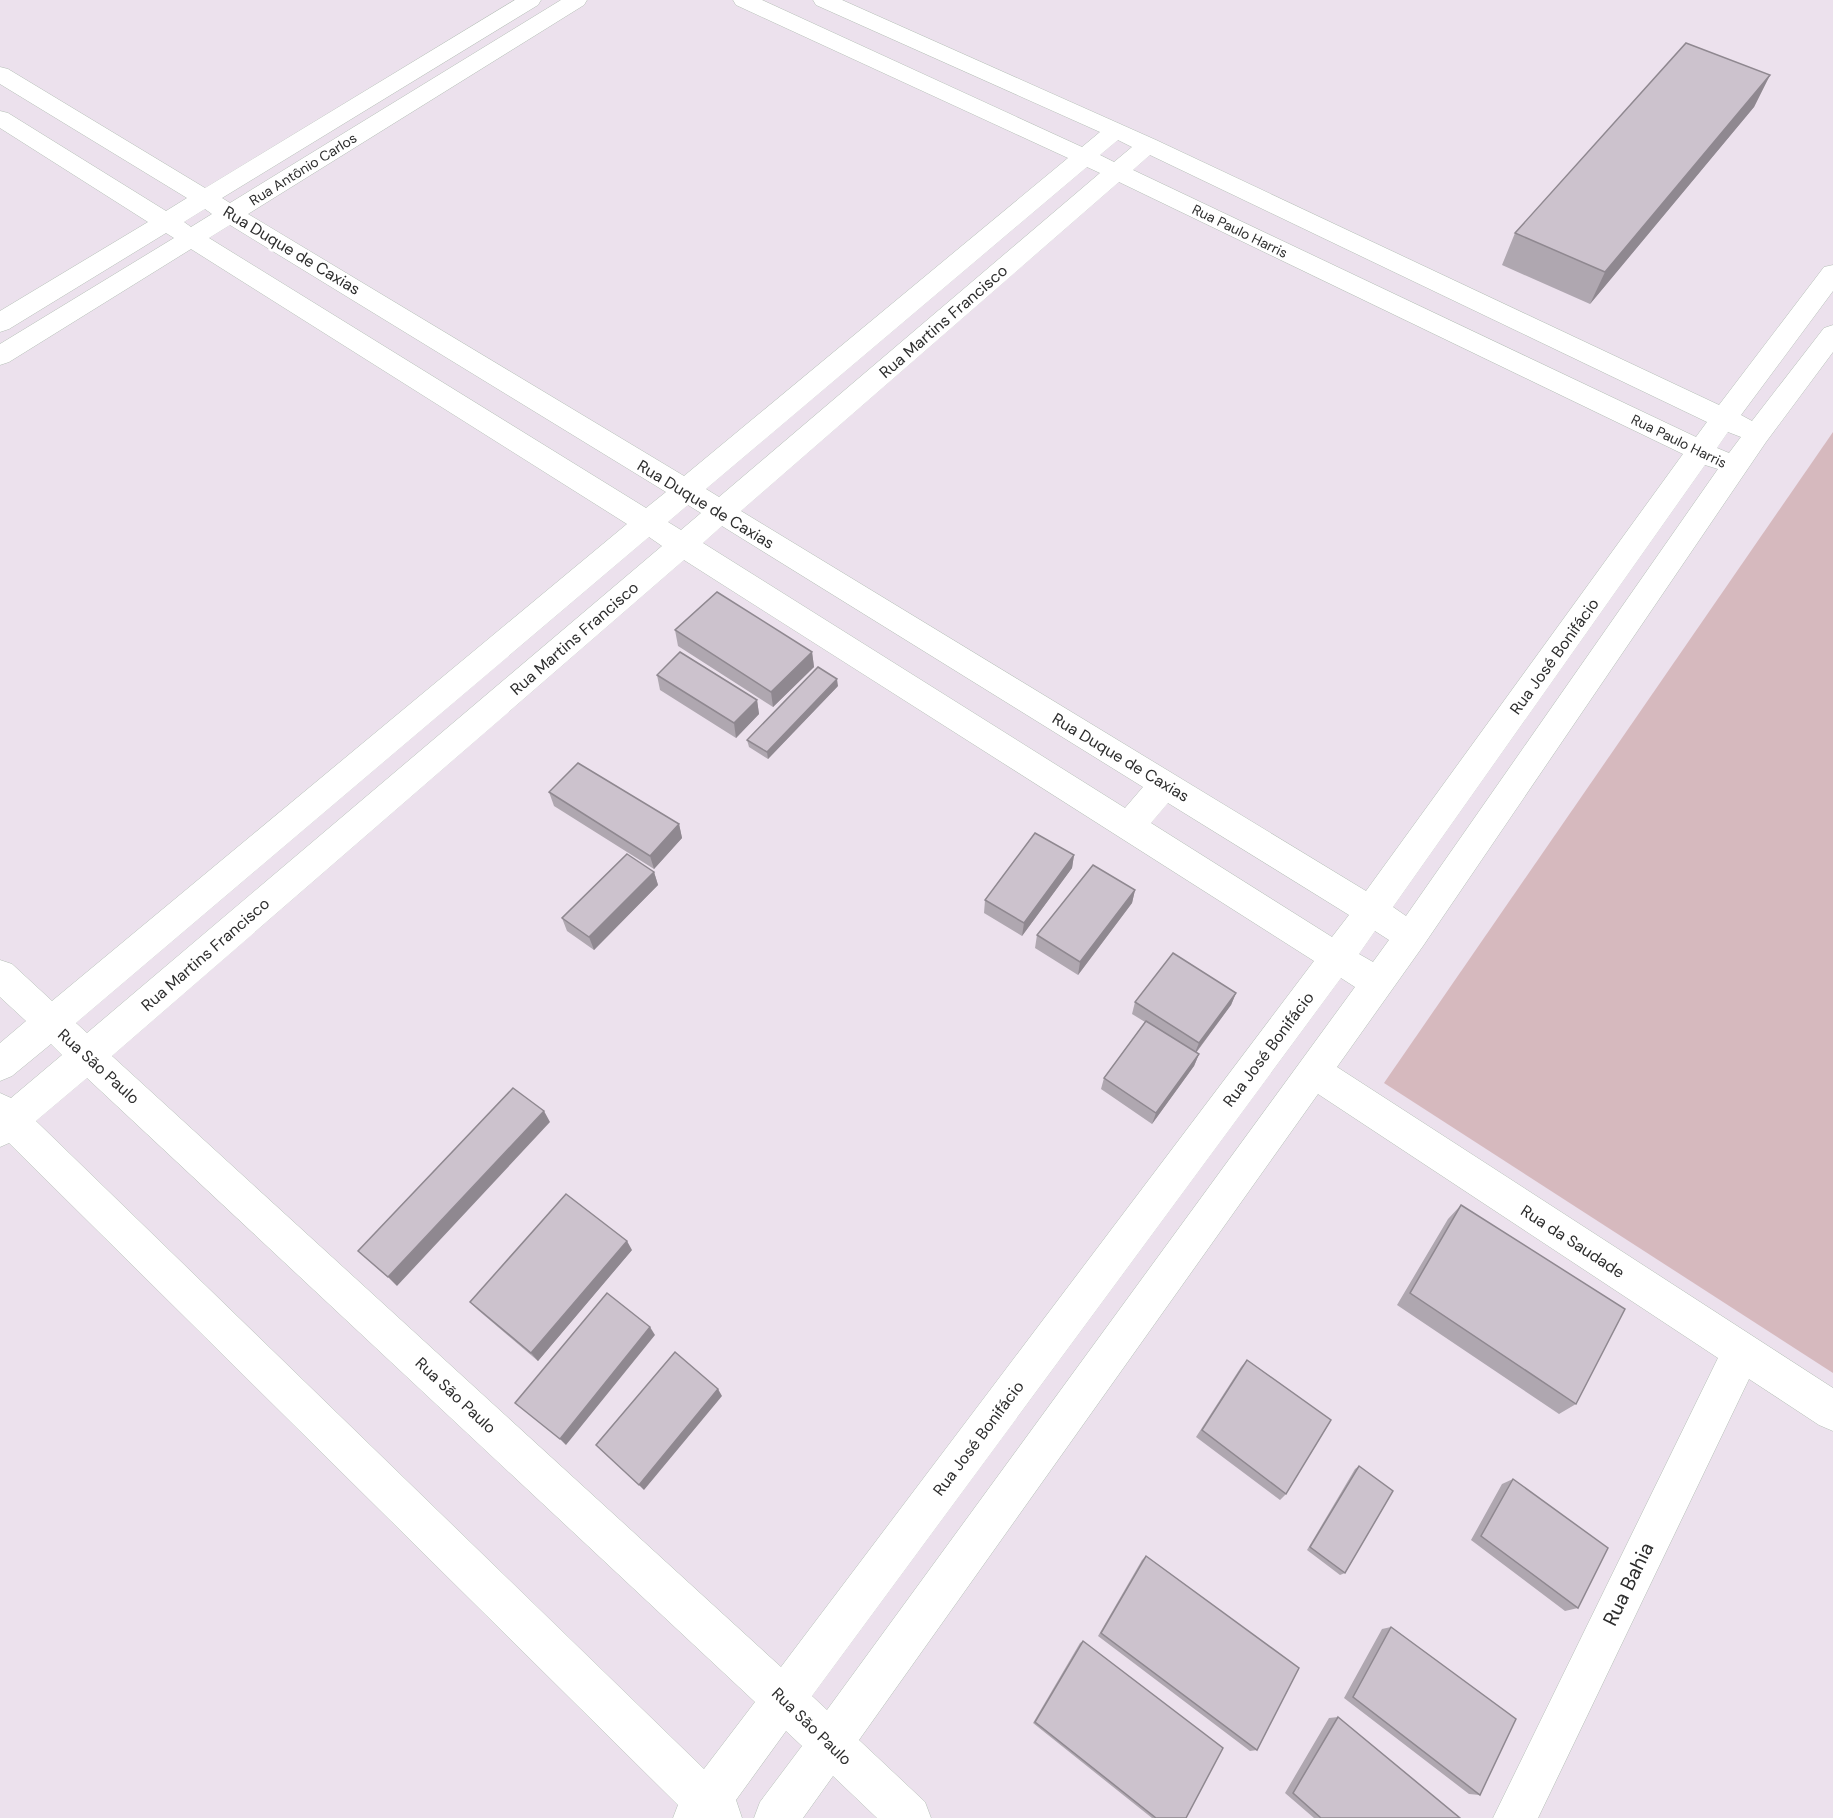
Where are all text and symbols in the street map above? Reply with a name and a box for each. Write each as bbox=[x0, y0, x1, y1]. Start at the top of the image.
street label: Rua Antônio Carlos bbox=[246, 129, 360, 209]
street label: Rua Paulo Harris bbox=[1189, 200, 1291, 262]
street label: Rua Duque de Caxias bbox=[219, 201, 364, 300]
street label: Rua Martins Francisco bbox=[875, 260, 1012, 383]
street label: Rua Paulo Harris bbox=[1628, 410, 1730, 472]
street label: Rua Duque de Caxias bbox=[633, 455, 778, 554]
street label: Rua Martins Francisco bbox=[506, 577, 643, 700]
street label: Rua José Bonifácio bbox=[1505, 594, 1604, 719]
street label: Rua Duque de Caxias bbox=[1048, 708, 1193, 807]
street label: Rua Martins Francisco bbox=[137, 893, 274, 1016]
street label: Rua José Bonifácio bbox=[1218, 987, 1319, 1111]
street label: Rua São Paulo bbox=[53, 1024, 144, 1109]
street label: Rua da Saudade bbox=[1517, 1200, 1629, 1283]
street label: Rua São Paulo bbox=[411, 1352, 501, 1438]
street label: Rua José Bonifácio bbox=[928, 1376, 1029, 1500]
street label: Rua Bahia bbox=[1597, 1538, 1659, 1630]
street label: Rua São Paulo bbox=[767, 1683, 856, 1770]

